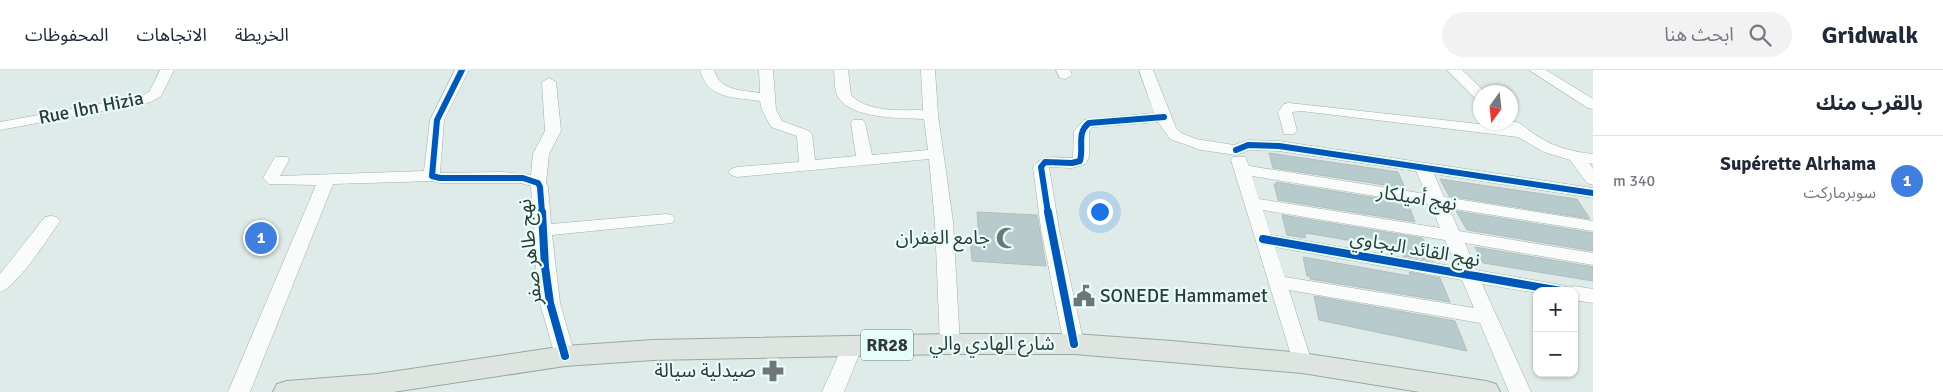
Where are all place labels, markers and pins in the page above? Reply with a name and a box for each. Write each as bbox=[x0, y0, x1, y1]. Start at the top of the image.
pin: 1 bbox=[245, 219, 277, 257]
mosque icon: جامع الغفران bbox=[994, 225, 1020, 251]
place label: جامع الغفران bbox=[896, 226, 990, 252]
public building icon: SONEDE Hammamet bbox=[1071, 283, 1097, 309]
place label: SONEDE Hammamet bbox=[1100, 284, 1268, 308]
pharmacy icon: صيدلية سيالة bbox=[760, 358, 786, 384]
place label: صيدلية سيالة bbox=[655, 359, 756, 383]

